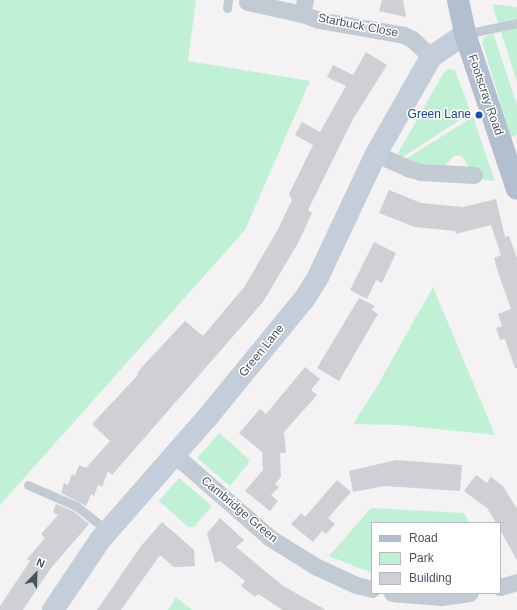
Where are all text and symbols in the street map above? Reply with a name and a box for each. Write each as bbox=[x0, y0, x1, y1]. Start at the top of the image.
street label: Starbuck Close bbox=[317, 11, 399, 41]
street label: Footscray Road bbox=[464, 53, 506, 137]
place label: Green Lane bbox=[408, 108, 471, 122]
marker: Green Lane bbox=[474, 110, 484, 120]
street label: Green Lane bbox=[236, 322, 288, 380]
street label: Cambridge Green bbox=[198, 474, 280, 546]
legend bbox=[371, 522, 501, 594]
text: Road bbox=[409, 531, 438, 545]
text: Park bbox=[409, 551, 434, 565]
north arrow bbox=[16, 554, 56, 594]
text: N bbox=[35, 556, 47, 570]
text: Building bbox=[409, 571, 452, 585]

